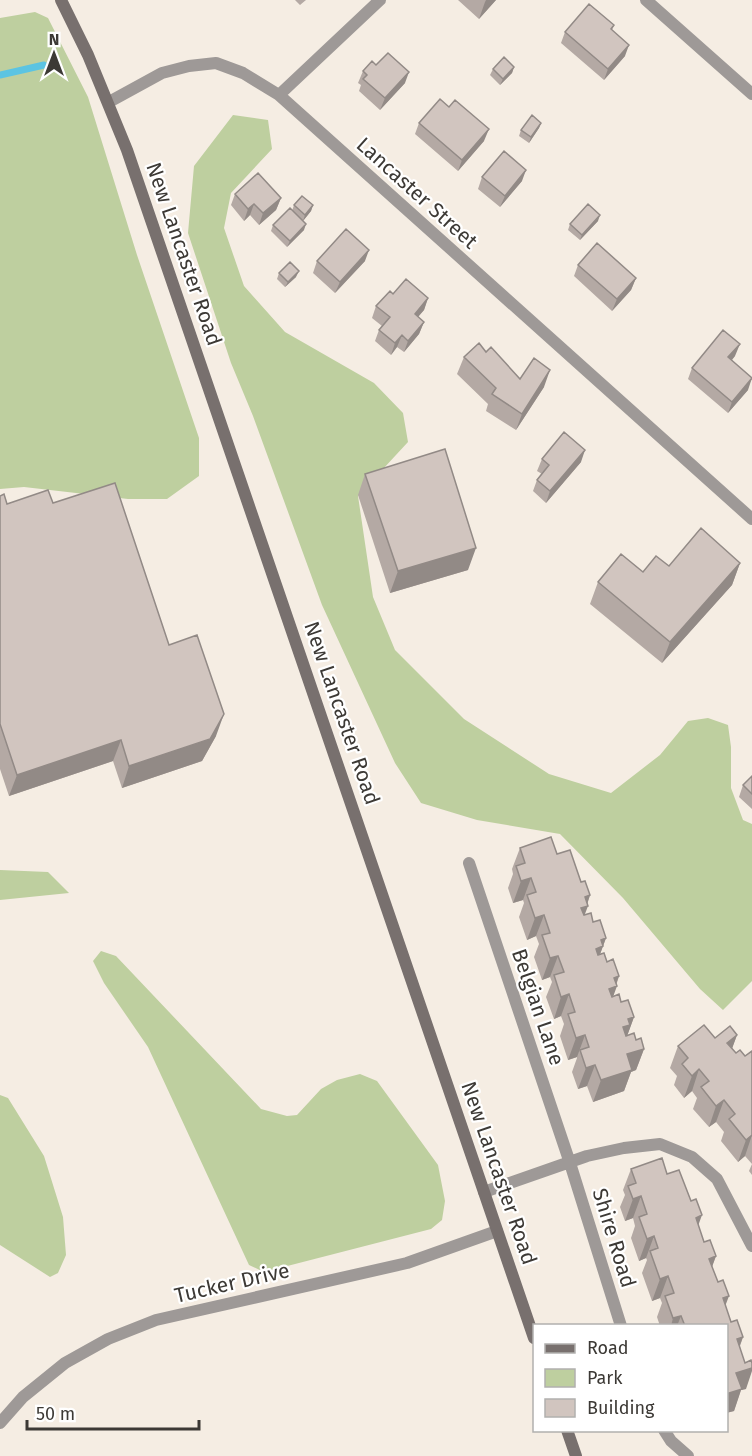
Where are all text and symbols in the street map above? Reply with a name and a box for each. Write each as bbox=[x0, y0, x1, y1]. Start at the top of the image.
north arrow bbox=[24, 24, 84, 84]
text: N bbox=[49, 30, 59, 49]
street label: Lancaster Street bbox=[351, 132, 483, 255]
street label: New Lancaster Road bbox=[140, 159, 228, 349]
street label: New Lancaster Road bbox=[298, 618, 386, 808]
street label: Belgian Lane bbox=[506, 945, 570, 1069]
street label: New Lancaster Road bbox=[455, 1078, 543, 1268]
street label: Shire Road bbox=[587, 1185, 641, 1291]
street label: Tucker Drive bbox=[172, 1257, 292, 1309]
legend bbox=[533, 1324, 728, 1432]
text: Road bbox=[587, 1337, 629, 1359]
text: Park bbox=[587, 1367, 623, 1389]
scale bar bbox=[27, 1393, 200, 1431]
text: Building bbox=[587, 1397, 655, 1419]
text: 50 m bbox=[36, 1403, 75, 1425]

